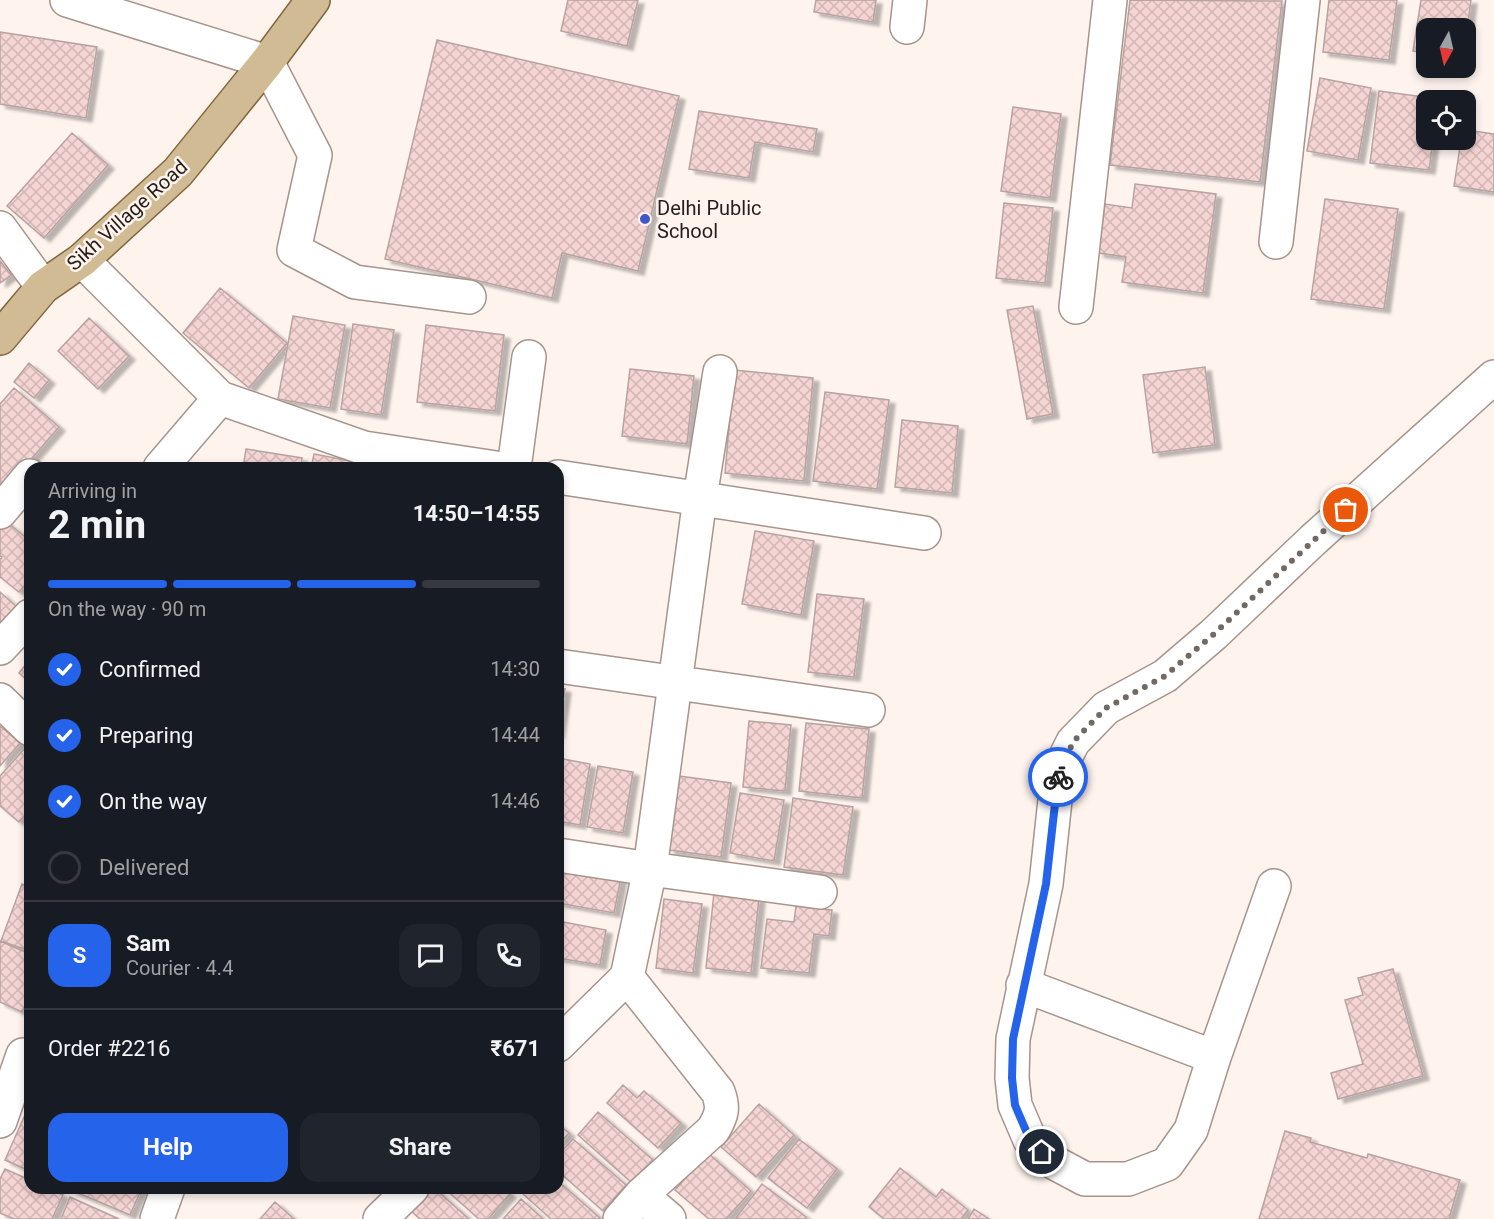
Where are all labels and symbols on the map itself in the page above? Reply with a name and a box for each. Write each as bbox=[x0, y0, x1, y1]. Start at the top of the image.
north arrow bbox=[1416, 18, 1476, 78]
street label: Sikh Village Road bbox=[62, 155, 192, 275]
place label: Delhi Public School bbox=[657, 196, 762, 243]
marker: Delhi Public School bbox=[638, 212, 652, 226]
pin bbox=[1320, 484, 1371, 535]
courier bbox=[1028, 747, 1088, 807]
pin bbox=[1016, 1126, 1067, 1177]

